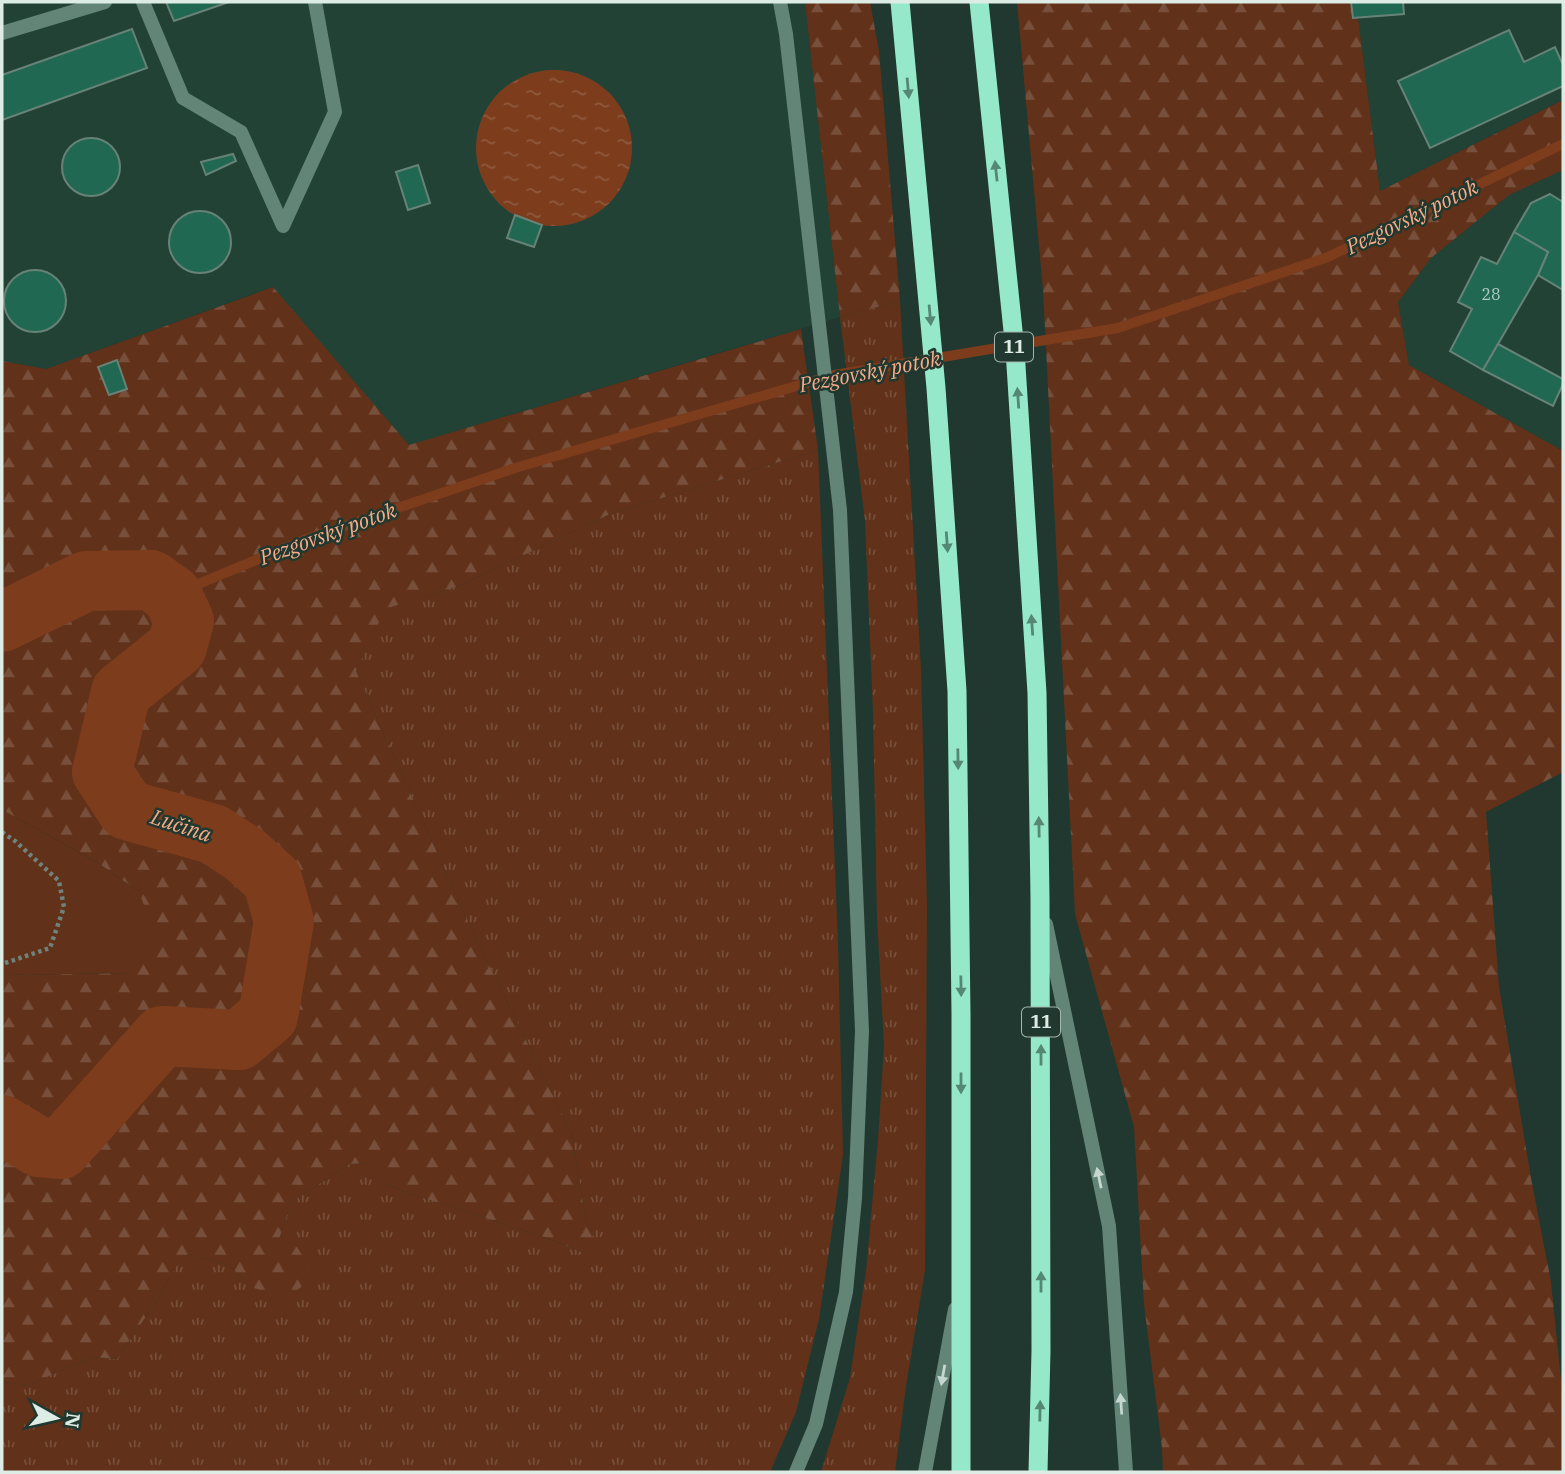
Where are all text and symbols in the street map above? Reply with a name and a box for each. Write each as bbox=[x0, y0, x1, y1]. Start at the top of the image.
one-way arrow bbox=[903, 78, 914, 100]
one-way arrow bbox=[990, 160, 1001, 182]
water label: Pezgovský potok bbox=[1340, 172, 1483, 261]
house number: 28 bbox=[1481, 284, 1501, 304]
one-way arrow bbox=[924, 304, 935, 326]
road number: 11 bbox=[995, 332, 1033, 362]
water label: Pezgovský potok bbox=[796, 343, 944, 399]
one-way arrow bbox=[1012, 386, 1023, 408]
water label: Pezgovský potok bbox=[254, 495, 401, 571]
one-way arrow bbox=[942, 531, 953, 553]
one-way arrow bbox=[1027, 614, 1038, 636]
one-way arrow bbox=[952, 748, 964, 770]
water label: Lučina bbox=[147, 802, 216, 848]
one-way arrow bbox=[1033, 816, 1045, 838]
one-way arrow bbox=[955, 976, 966, 998]
road number: 11 bbox=[1022, 1007, 1060, 1036]
one-way arrow bbox=[1035, 1044, 1047, 1066]
one-way arrow bbox=[955, 1072, 966, 1094]
one-way arrow bbox=[1094, 1167, 1105, 1189]
one-way arrow bbox=[1035, 1271, 1047, 1293]
one-way arrow bbox=[937, 1364, 948, 1386]
north arrow bbox=[21, 1383, 91, 1453]
one-way arrow bbox=[1116, 1393, 1127, 1415]
one-way arrow bbox=[1034, 1400, 1045, 1422]
text: N bbox=[60, 1411, 86, 1429]

